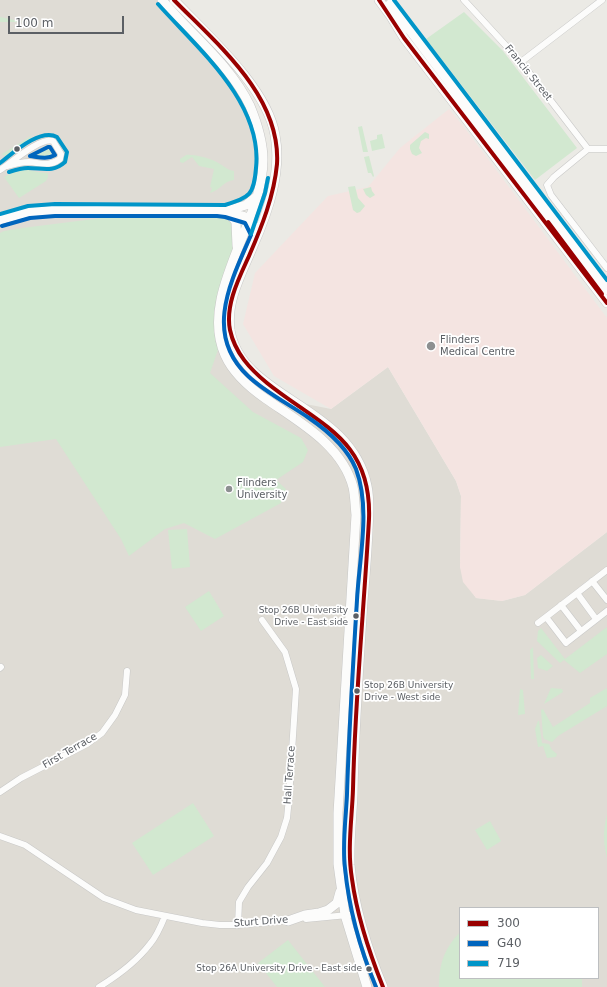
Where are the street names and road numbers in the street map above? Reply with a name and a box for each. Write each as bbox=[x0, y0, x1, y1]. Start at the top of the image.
street label: Francis Street bbox=[502, 43, 554, 103]
street label: First Terrace bbox=[41, 731, 99, 771]
street label: Hall Terrace bbox=[282, 745, 298, 805]
street label: Sturt Drive bbox=[233, 914, 289, 930]

